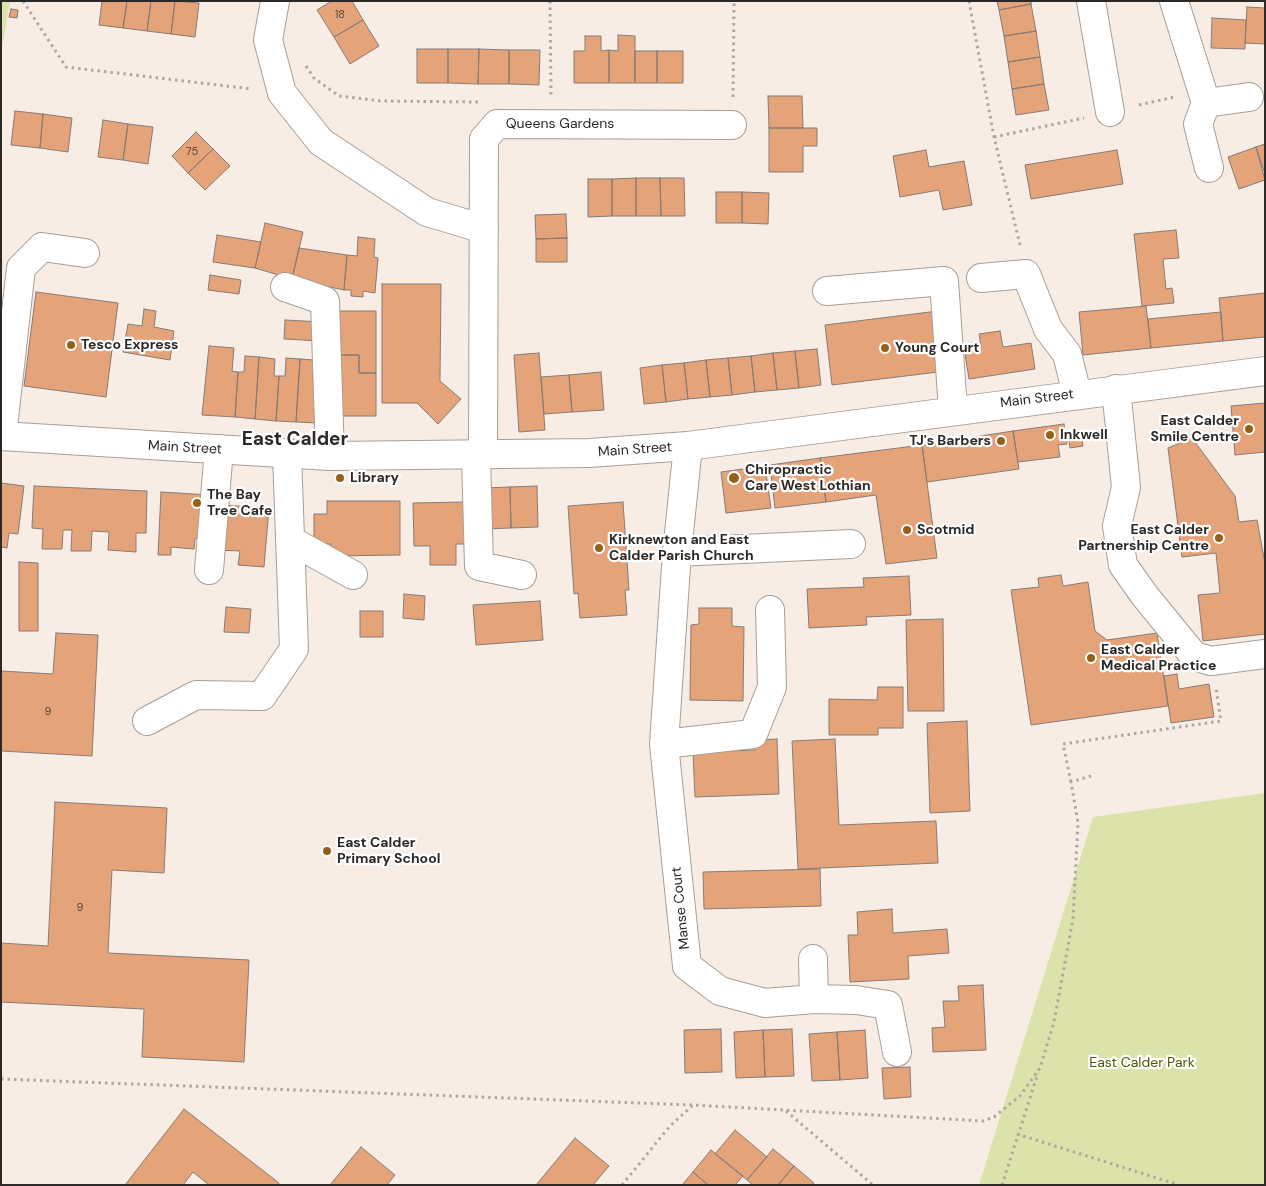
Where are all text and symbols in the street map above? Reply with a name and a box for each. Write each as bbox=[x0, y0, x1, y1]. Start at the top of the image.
house number: 18 bbox=[335, 8, 345, 22]
street label: Queens Gardens bbox=[506, 116, 614, 132]
house number: 75 bbox=[186, 145, 198, 159]
place label: Tesco Express bbox=[81, 337, 179, 353]
marker: Tesco Express bbox=[65, 339, 77, 351]
place label: Young Court bbox=[895, 340, 979, 356]
marker: Young Court bbox=[879, 342, 891, 354]
street label: Main Street bbox=[999, 386, 1075, 412]
place label: East Calder Smile Centre bbox=[1151, 413, 1239, 446]
marker: East Calder Smile Centre bbox=[1243, 423, 1255, 435]
place label: Inkwell bbox=[1060, 427, 1108, 443]
district label: East Calder bbox=[242, 429, 348, 451]
marker: Inkwell bbox=[1044, 429, 1056, 441]
place label: TJ's Barbers bbox=[909, 433, 991, 449]
marker: TJ's Barbers bbox=[995, 435, 1007, 447]
street label: Main Street bbox=[148, 438, 222, 458]
street label: Main Street bbox=[597, 439, 673, 461]
place label: Chiropractic Care West Lothian bbox=[745, 462, 871, 494]
place label: Library bbox=[350, 470, 399, 486]
marker: Chiropractic Care West Lothian bbox=[727, 471, 741, 485]
marker: Library bbox=[334, 472, 346, 484]
place label: The Bay Tree Cafe bbox=[207, 487, 272, 520]
marker: The Bay Tree Cafe bbox=[191, 497, 203, 509]
place label: Scotmid bbox=[917, 522, 974, 538]
place label: East Calder Partnership Centre bbox=[1078, 522, 1209, 554]
marker: Scotmid bbox=[901, 524, 913, 536]
place label: Kirknewton and East Calder Parish Church bbox=[609, 532, 754, 564]
marker: East Calder Partnership Centre bbox=[1213, 532, 1225, 544]
marker: Kirknewton and East Calder Parish Church bbox=[593, 542, 605, 554]
place label: East Calder Medical Practice bbox=[1101, 642, 1216, 674]
marker: East Calder Medical Practice bbox=[1085, 652, 1097, 664]
house number: 9 bbox=[45, 705, 51, 719]
place label: East Calder Primary School bbox=[337, 835, 440, 868]
marker: East Calder Primary School bbox=[321, 845, 333, 857]
street label: Manse Court bbox=[668, 866, 694, 950]
house number: 9 bbox=[77, 901, 83, 915]
park label: East Calder Park bbox=[1089, 1055, 1195, 1071]

